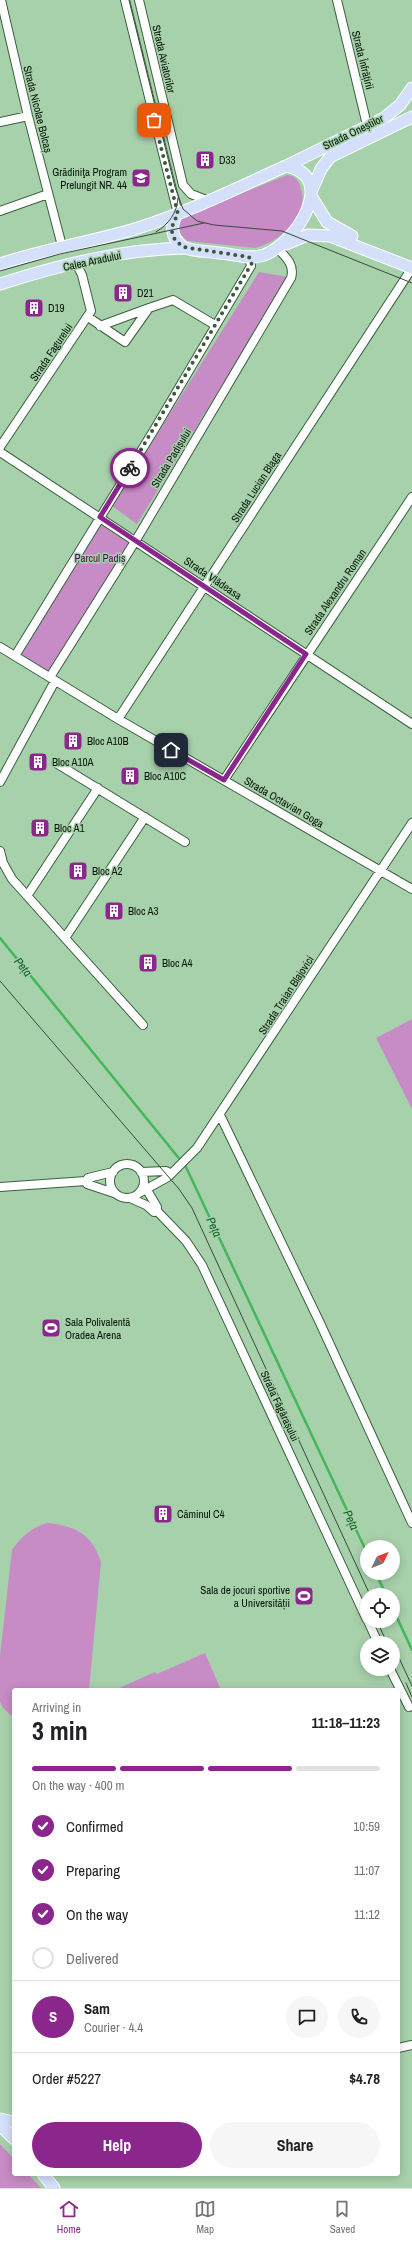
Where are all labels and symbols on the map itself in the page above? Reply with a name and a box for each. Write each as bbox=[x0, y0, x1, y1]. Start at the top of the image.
street label: Strada Aviatorilor bbox=[149, 24, 179, 94]
street label: Strada Înfrățirii bbox=[349, 29, 377, 91]
street label: Strada Nicolae Bolcaș bbox=[20, 64, 56, 154]
pin bbox=[137, 103, 171, 137]
street label: Strada Oneștilor bbox=[320, 111, 386, 153]
building icon: D33 bbox=[194, 149, 216, 171]
place label: D33 bbox=[219, 153, 236, 167]
place label: Grădiniţa Program Prelungit NR. 44 bbox=[52, 165, 127, 192]
school or university icon: Grădiniţa Program Prelungit NR. 44 bbox=[130, 167, 152, 189]
street label: Calea Aradului bbox=[62, 248, 122, 274]
building icon: D21 bbox=[112, 282, 134, 304]
place label: D21 bbox=[137, 286, 154, 300]
building icon: D19 bbox=[23, 297, 45, 319]
place label: D19 bbox=[48, 301, 65, 315]
street label: Strada Fagurelui bbox=[27, 320, 75, 384]
street label: Strada Padișului bbox=[148, 426, 194, 490]
courier bbox=[110, 448, 150, 488]
street label: Strada Lucian Blaga bbox=[228, 449, 284, 525]
street label: Strada Alexandru Roman bbox=[301, 546, 369, 638]
park label: Parcul Padiș bbox=[74, 551, 126, 565]
street label: Strada Vlădeasa bbox=[181, 554, 245, 602]
building icon: Bloc A10B bbox=[62, 730, 84, 752]
pin bbox=[154, 733, 188, 767]
place label: Bloc A10B bbox=[87, 734, 129, 748]
building icon: Bloc A10A bbox=[27, 751, 49, 773]
place label: Bloc A10A bbox=[52, 755, 95, 769]
building icon: Bloc A10C bbox=[119, 765, 141, 787]
place label: Bloc A10C bbox=[144, 769, 187, 783]
street label: Strada Octavian Goga bbox=[242, 773, 326, 831]
building icon: Bloc A1 bbox=[29, 817, 51, 839]
place label: Bloc A1 bbox=[54, 821, 85, 835]
building icon: Bloc A2 bbox=[67, 860, 89, 882]
place label: Bloc A2 bbox=[92, 864, 123, 878]
building icon: Bloc A3 bbox=[103, 900, 125, 922]
place label: Bloc A3 bbox=[128, 904, 159, 918]
building icon: Bloc A4 bbox=[137, 952, 159, 974]
street label: Strada Traian Blajovici bbox=[255, 953, 317, 1037]
water label: Peța bbox=[10, 954, 36, 980]
place label: Bloc A4 bbox=[162, 956, 193, 970]
water label: Peța bbox=[202, 1214, 226, 1240]
place label: Sala Polivalentă Oradea Arena bbox=[65, 1315, 130, 1342]
sports icon: Sala Polivalentă Oradea Arena bbox=[40, 1317, 62, 1339]
street label: Strada Făgărașului bbox=[258, 1368, 302, 1444]
building icon: Căminul C4 bbox=[152, 1503, 174, 1525]
place label: Căminul C4 bbox=[177, 1507, 225, 1521]
water label: Peța bbox=[339, 1507, 363, 1533]
north arrow bbox=[360, 1540, 400, 1580]
place label: Sala de jocuri sportive a Universității bbox=[200, 1583, 290, 1610]
sports icon: Sala de jocuri sportive a Universității bbox=[293, 1585, 315, 1607]

